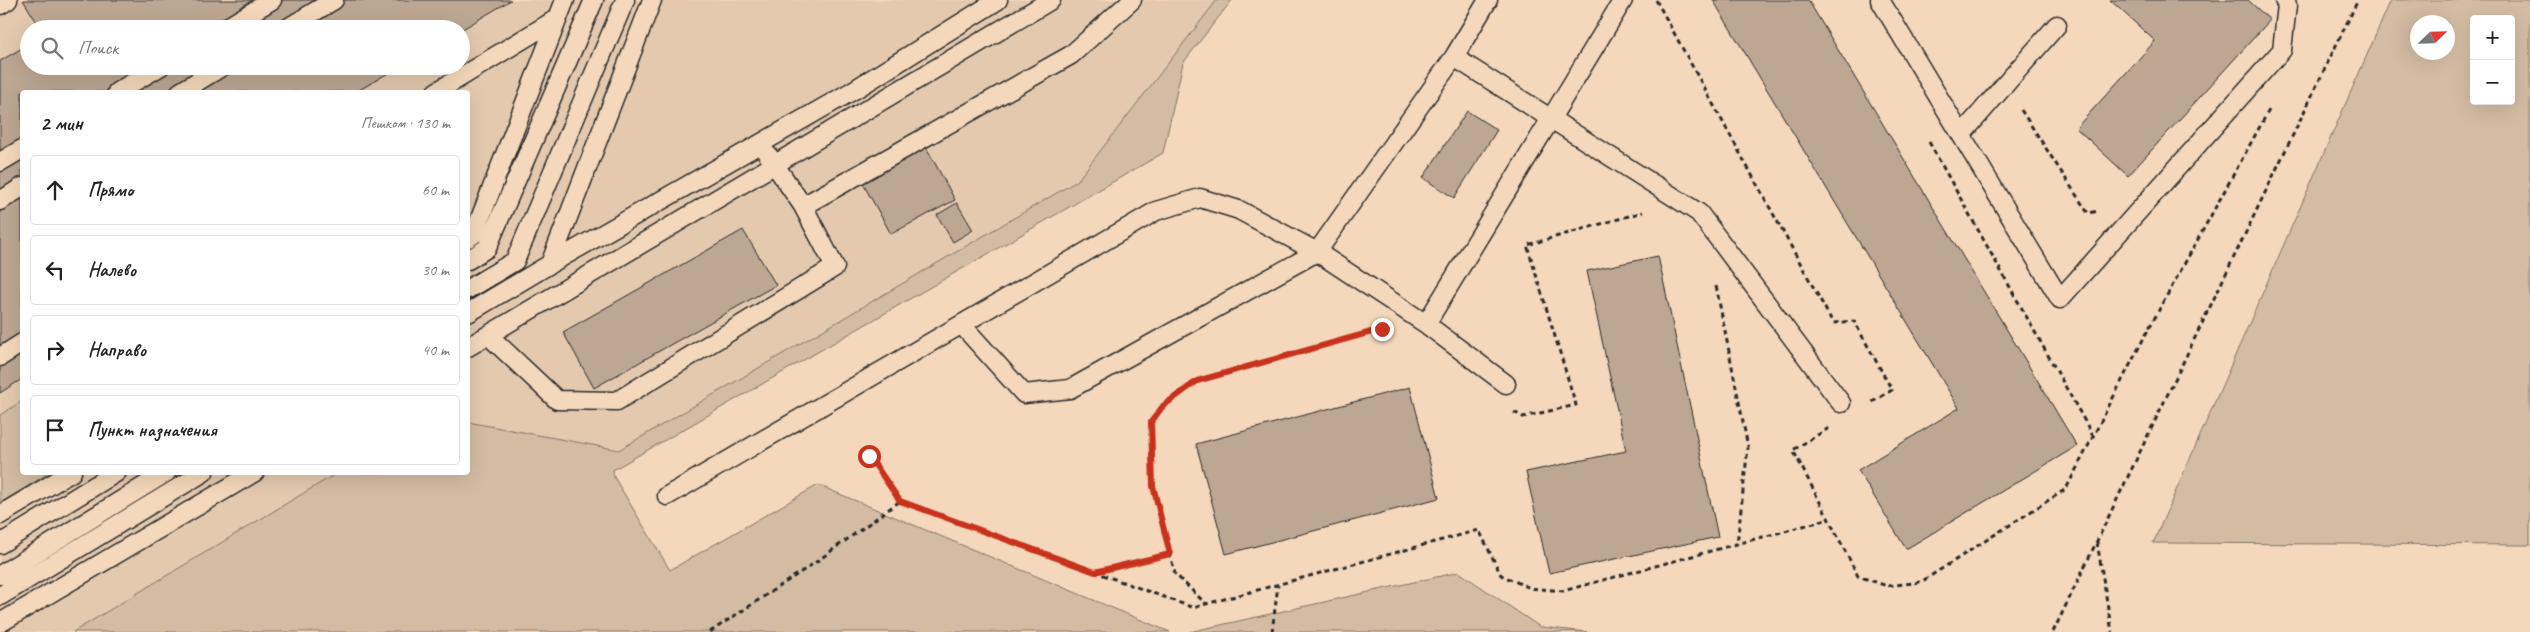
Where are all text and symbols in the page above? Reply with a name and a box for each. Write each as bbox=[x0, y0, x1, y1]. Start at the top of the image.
north arrow bbox=[2410, 15, 2455, 60]
map controls bbox=[2470, 15, 2515, 105]
button: + bbox=[2470, 15, 2515, 60]
search box bbox=[20, 20, 470, 75]
icon: search bbox=[38, 34, 66, 62]
text: Поиск bbox=[78, 36, 118, 60]
button: − bbox=[2470, 60, 2515, 105]
text: 2 мин bbox=[40, 110, 83, 136]
text: Пешком · 130 m bbox=[361, 113, 450, 133]
icon: ahead bbox=[41, 176, 69, 204]
text: Прямо bbox=[88, 178, 133, 202]
text: 60 m bbox=[422, 180, 449, 200]
icon: left bbox=[41, 256, 69, 284]
text: Налево bbox=[88, 258, 136, 282]
text: 30 m bbox=[422, 260, 449, 280]
route end bbox=[1371, 318, 1394, 341]
icon: right bbox=[41, 336, 69, 364]
text: Направо bbox=[88, 338, 146, 362]
text: 40 m bbox=[422, 340, 449, 360]
icon: arrive bbox=[41, 416, 69, 444]
text: Пункт назначения bbox=[88, 418, 217, 442]
route start bbox=[858, 445, 881, 468]

